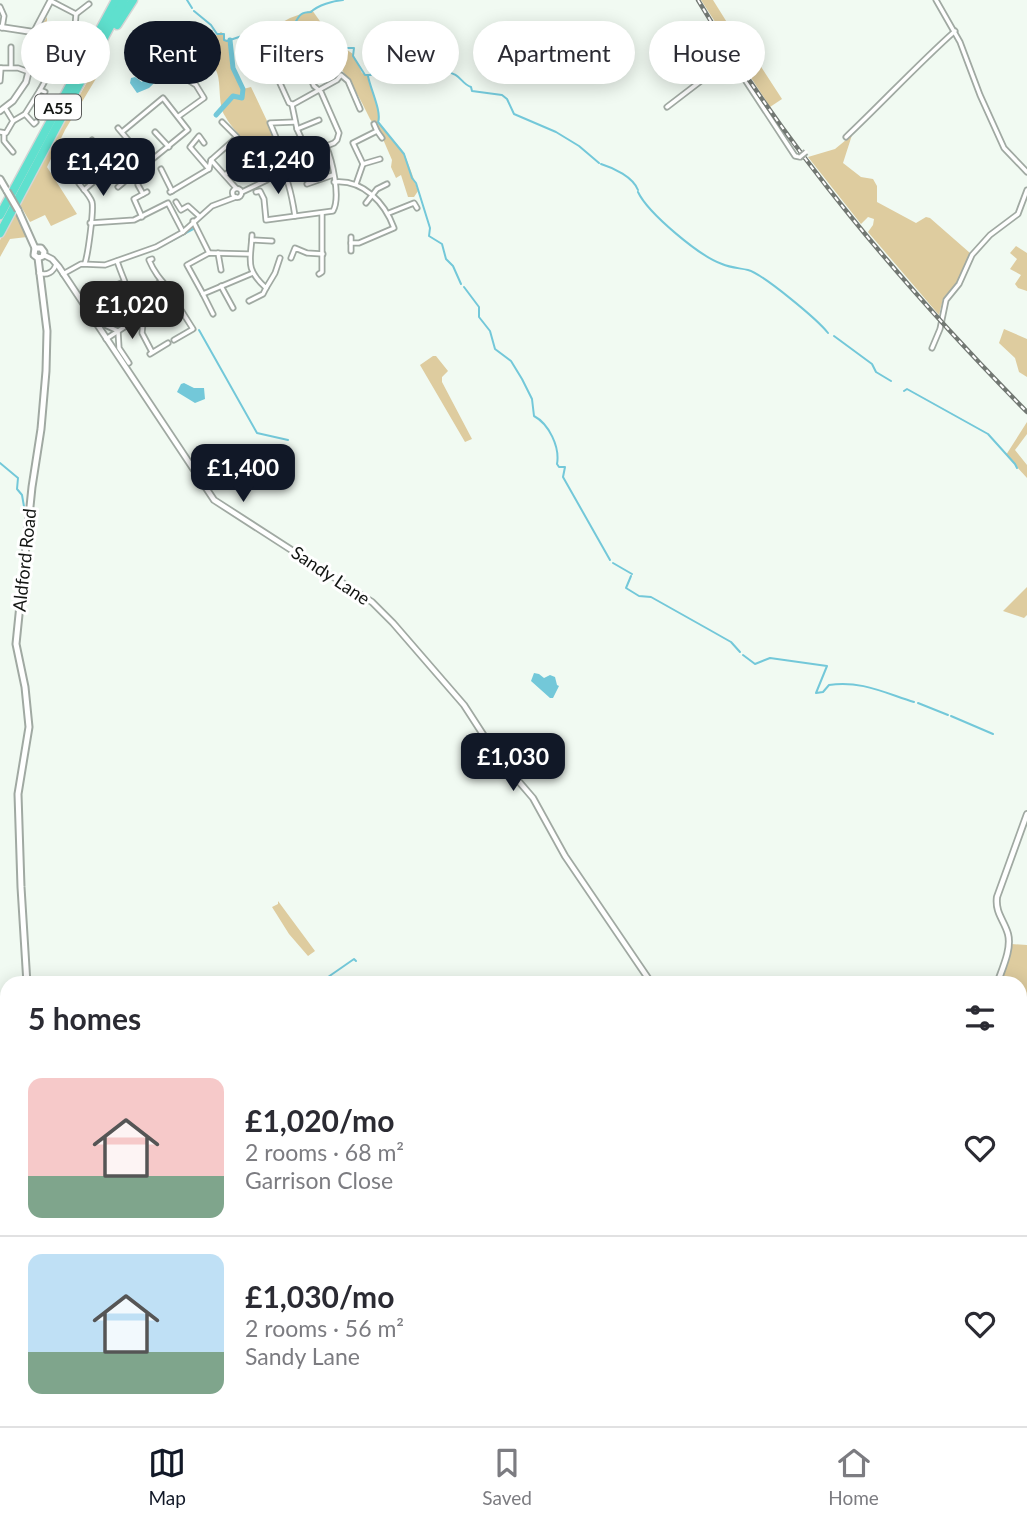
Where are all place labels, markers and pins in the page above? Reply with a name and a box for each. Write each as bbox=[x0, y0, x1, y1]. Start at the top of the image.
pin: £1,240 bbox=[221, 136, 335, 196]
pin: £1,420 bbox=[46, 138, 160, 198]
pin: £1,020 bbox=[75, 282, 189, 341]
pin: £1,400 bbox=[186, 444, 300, 504]
pin: £1,030 bbox=[456, 734, 570, 793]

